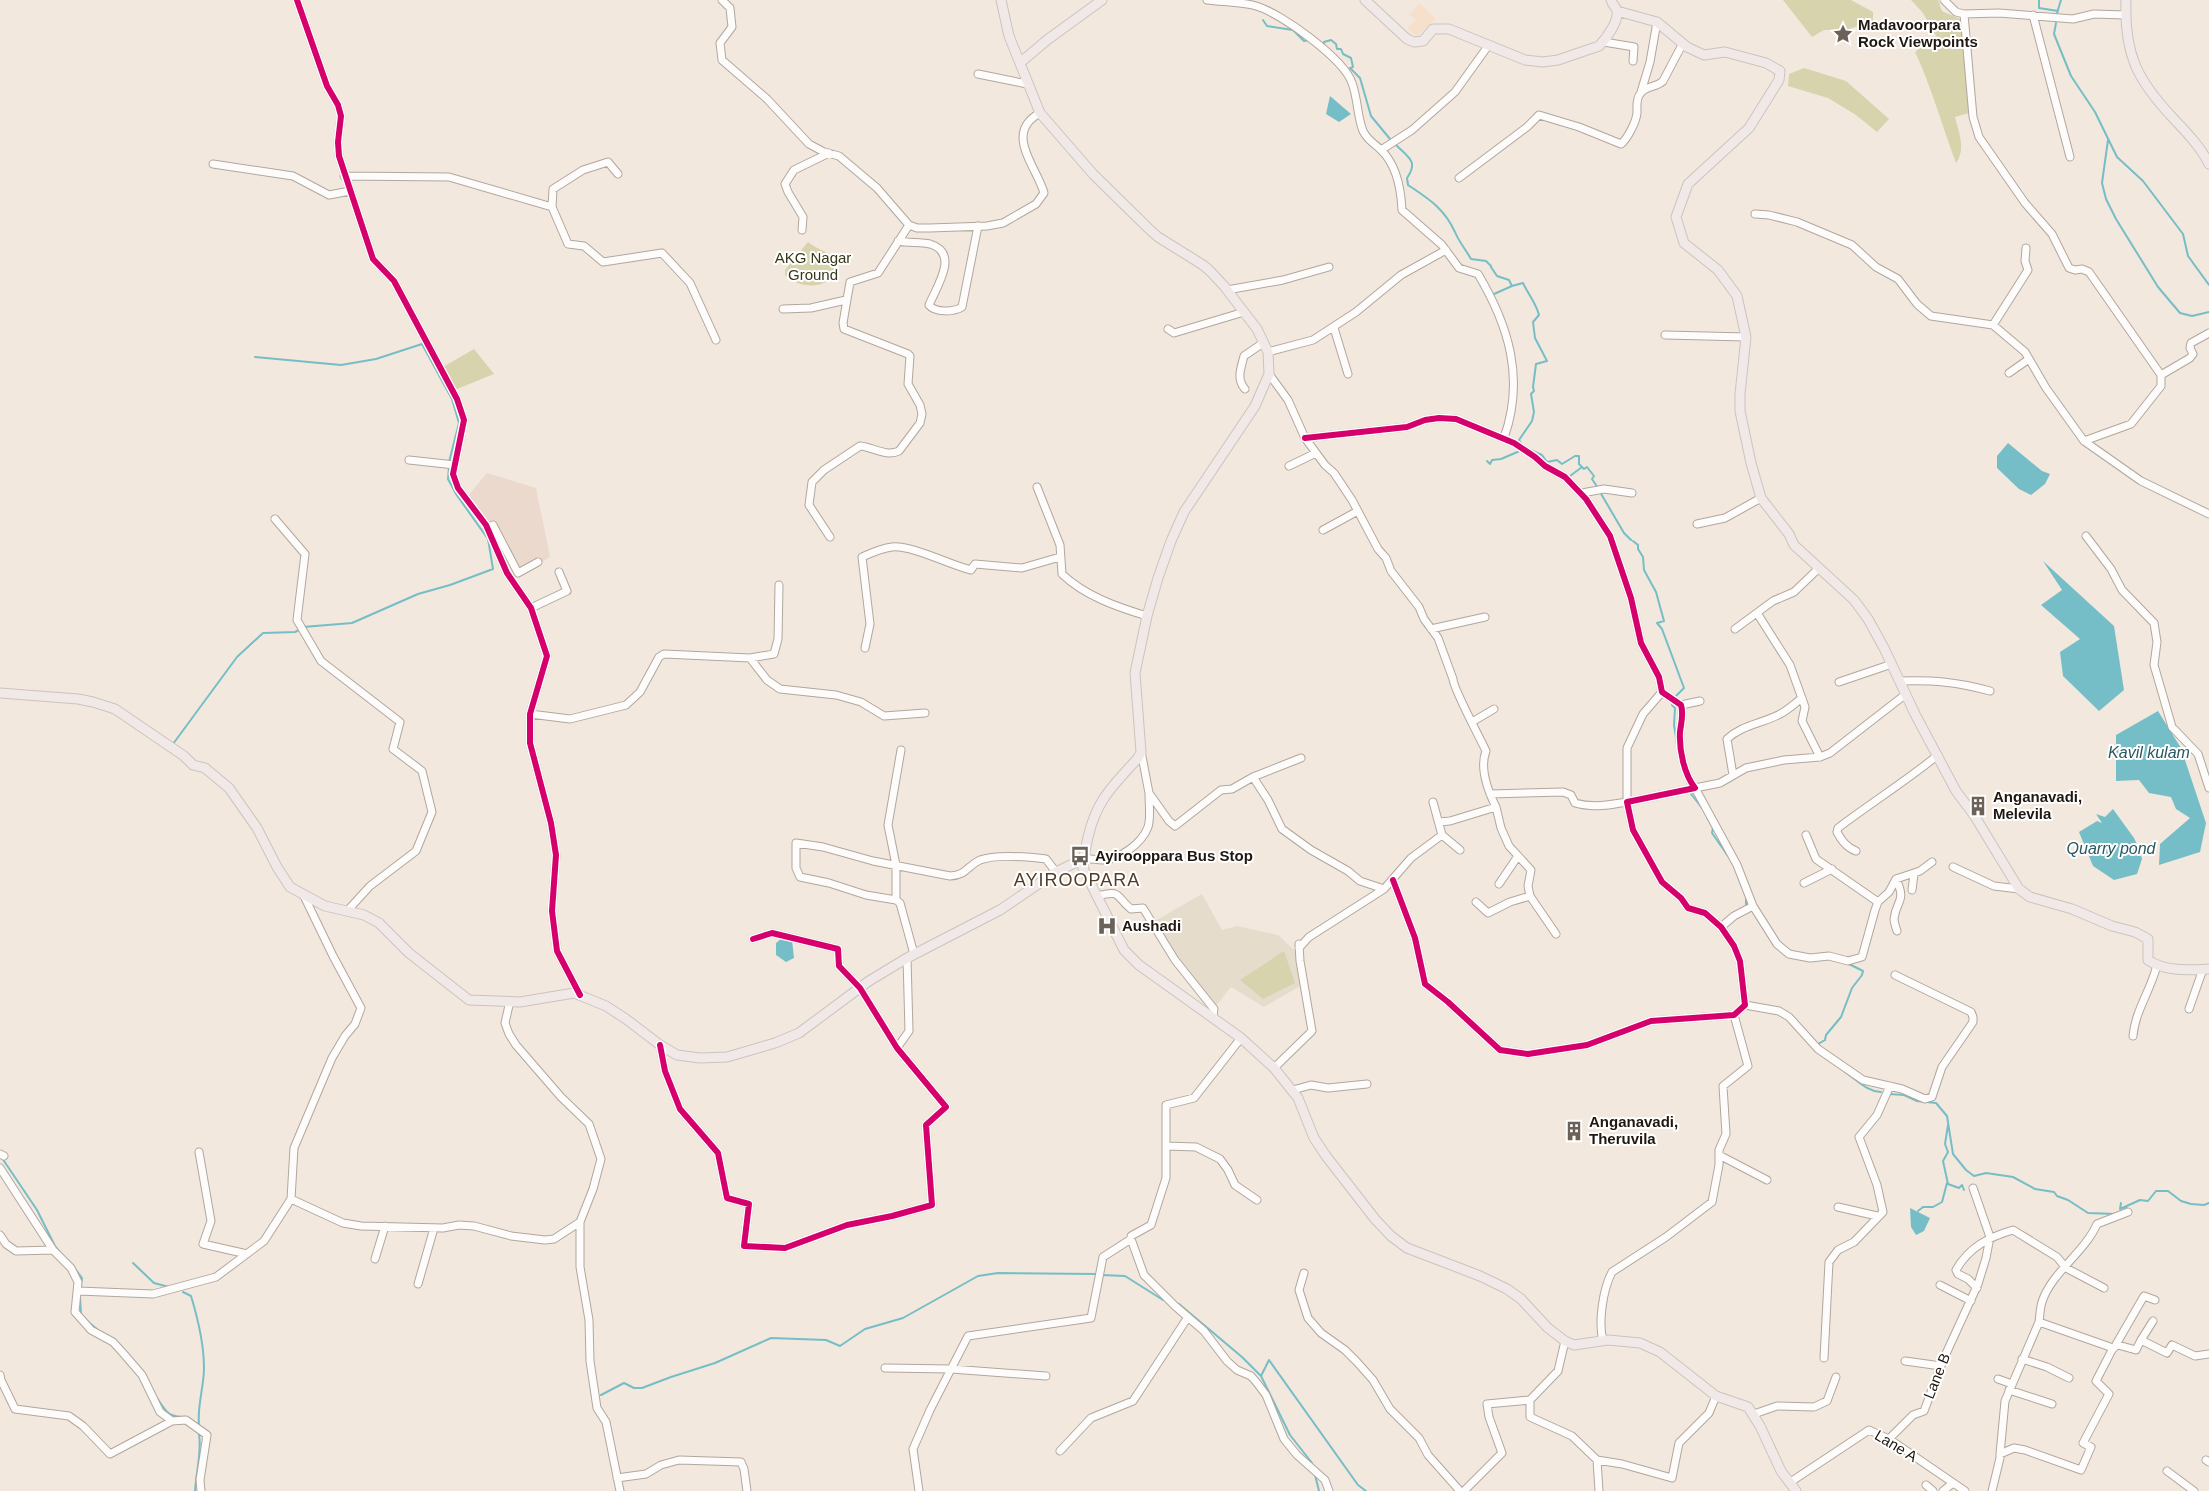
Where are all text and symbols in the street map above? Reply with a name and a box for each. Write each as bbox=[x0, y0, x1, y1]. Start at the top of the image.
place label: Madavoorpara Rock Viewpoints bbox=[1858, 16, 1978, 50]
place icon: Madavoorpara Rock Viewpoints bbox=[1832, 23, 1854, 45]
park label: AKG Nagar Ground bbox=[775, 249, 851, 283]
water label: Kavil kulam bbox=[2108, 744, 2190, 761]
place label: Anganavadi, Melevila bbox=[1993, 788, 2082, 822]
building icon: Anganavadi, Melevila bbox=[1967, 795, 1989, 817]
water label: Quarry pond bbox=[2067, 840, 2157, 857]
bus stop icon: Ayirooppara Bus Stop bbox=[1069, 845, 1091, 867]
place label: Ayirooppara Bus Stop bbox=[1095, 847, 1253, 864]
district label: AYIROOPARA bbox=[1014, 870, 1140, 890]
hospital icon: Aushadi bbox=[1096, 915, 1118, 937]
place label: Aushadi bbox=[1122, 917, 1181, 934]
place label: Anganavadi, Theruvila bbox=[1589, 1113, 1678, 1147]
building icon: Anganavadi, Theruvila bbox=[1563, 1120, 1585, 1142]
street label: Lane B bbox=[1920, 1351, 1953, 1401]
street label: Lane A bbox=[1872, 1426, 1921, 1465]

